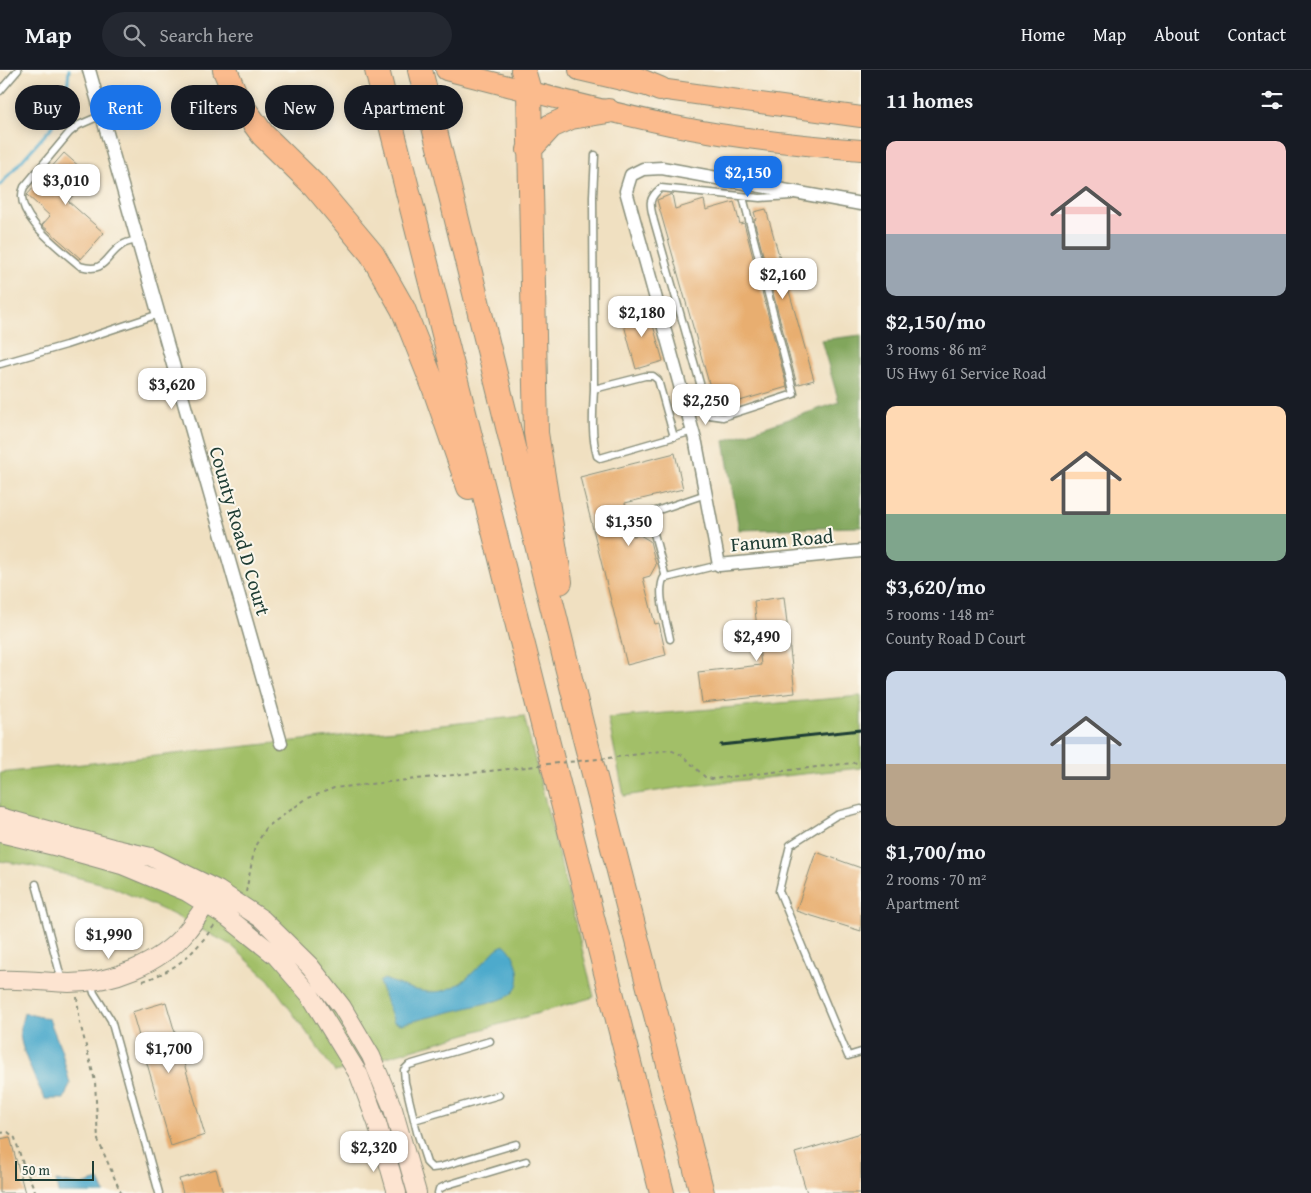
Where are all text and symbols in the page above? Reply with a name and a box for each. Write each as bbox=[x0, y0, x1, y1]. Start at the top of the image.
search box bbox=[102, 12, 452, 57]
text: Map bbox=[25, 17, 72, 52]
icon: search bbox=[120, 21, 148, 49]
text: Search here bbox=[160, 21, 253, 49]
text: Home bbox=[1021, 21, 1065, 48]
text: Map bbox=[1093, 21, 1126, 48]
text: About bbox=[1154, 21, 1200, 48]
text: Contact bbox=[1228, 21, 1286, 48]
chip: Buy bbox=[15, 85, 80, 130]
chip: Rent bbox=[90, 85, 161, 130]
chip: Filters bbox=[171, 85, 255, 130]
chip: New bbox=[265, 85, 334, 130]
chip: Apartment bbox=[344, 85, 463, 130]
text: 11 homes bbox=[886, 85, 973, 116]
icon: filters bbox=[1258, 86, 1286, 114]
pin: $2,150 bbox=[707, 156, 789, 198]
text: $2,150 bbox=[725, 160, 771, 184]
pin: $3,010 bbox=[25, 164, 107, 206]
text: $3,010 bbox=[43, 168, 89, 192]
icon: home bbox=[1041, 173, 1131, 263]
pin: $2,160 bbox=[742, 258, 824, 300]
text: $2,160 bbox=[760, 262, 806, 286]
pin: $2,180 bbox=[601, 296, 683, 338]
text: $2,180 bbox=[619, 300, 665, 324]
text: $2,150/mo bbox=[886, 306, 986, 337]
text: 3 rooms · 86 m² bbox=[886, 337, 986, 361]
text: US Hwy 61 Service Road bbox=[886, 361, 1046, 385]
pin: $3,620 bbox=[131, 368, 213, 410]
text: $3,620 bbox=[149, 372, 195, 396]
pin: $2,250 bbox=[665, 384, 747, 426]
text: $2,250 bbox=[683, 388, 729, 412]
icon: home bbox=[1041, 438, 1131, 528]
street label: County Road D Court bbox=[202, 443, 278, 619]
pin: $1,350 bbox=[588, 504, 670, 547]
text: $1,350 bbox=[606, 509, 652, 533]
street label: Fanum Road bbox=[729, 521, 835, 558]
text: $3,620/mo bbox=[886, 571, 986, 602]
text: 5 rooms · 148 m² bbox=[886, 602, 994, 626]
pin: $2,490 bbox=[716, 620, 798, 662]
text: $2,490 bbox=[734, 624, 780, 648]
text: County Road D Court bbox=[886, 626, 1026, 650]
icon: home bbox=[1041, 703, 1131, 793]
text: $1,700/mo bbox=[886, 836, 986, 867]
text: 2 rooms · 70 m² bbox=[886, 867, 986, 891]
text: Apartment bbox=[886, 891, 959, 915]
pin: $1,990 bbox=[68, 918, 150, 960]
text: $1,990 bbox=[86, 922, 132, 946]
pin: $1,700 bbox=[128, 1032, 210, 1074]
text: $1,700 bbox=[146, 1036, 192, 1060]
pin: $2,320 bbox=[333, 1130, 415, 1173]
text: $2,320 bbox=[351, 1135, 397, 1159]
scale bar bbox=[15, 1158, 94, 1181]
text: 50 m bbox=[22, 1160, 50, 1180]

